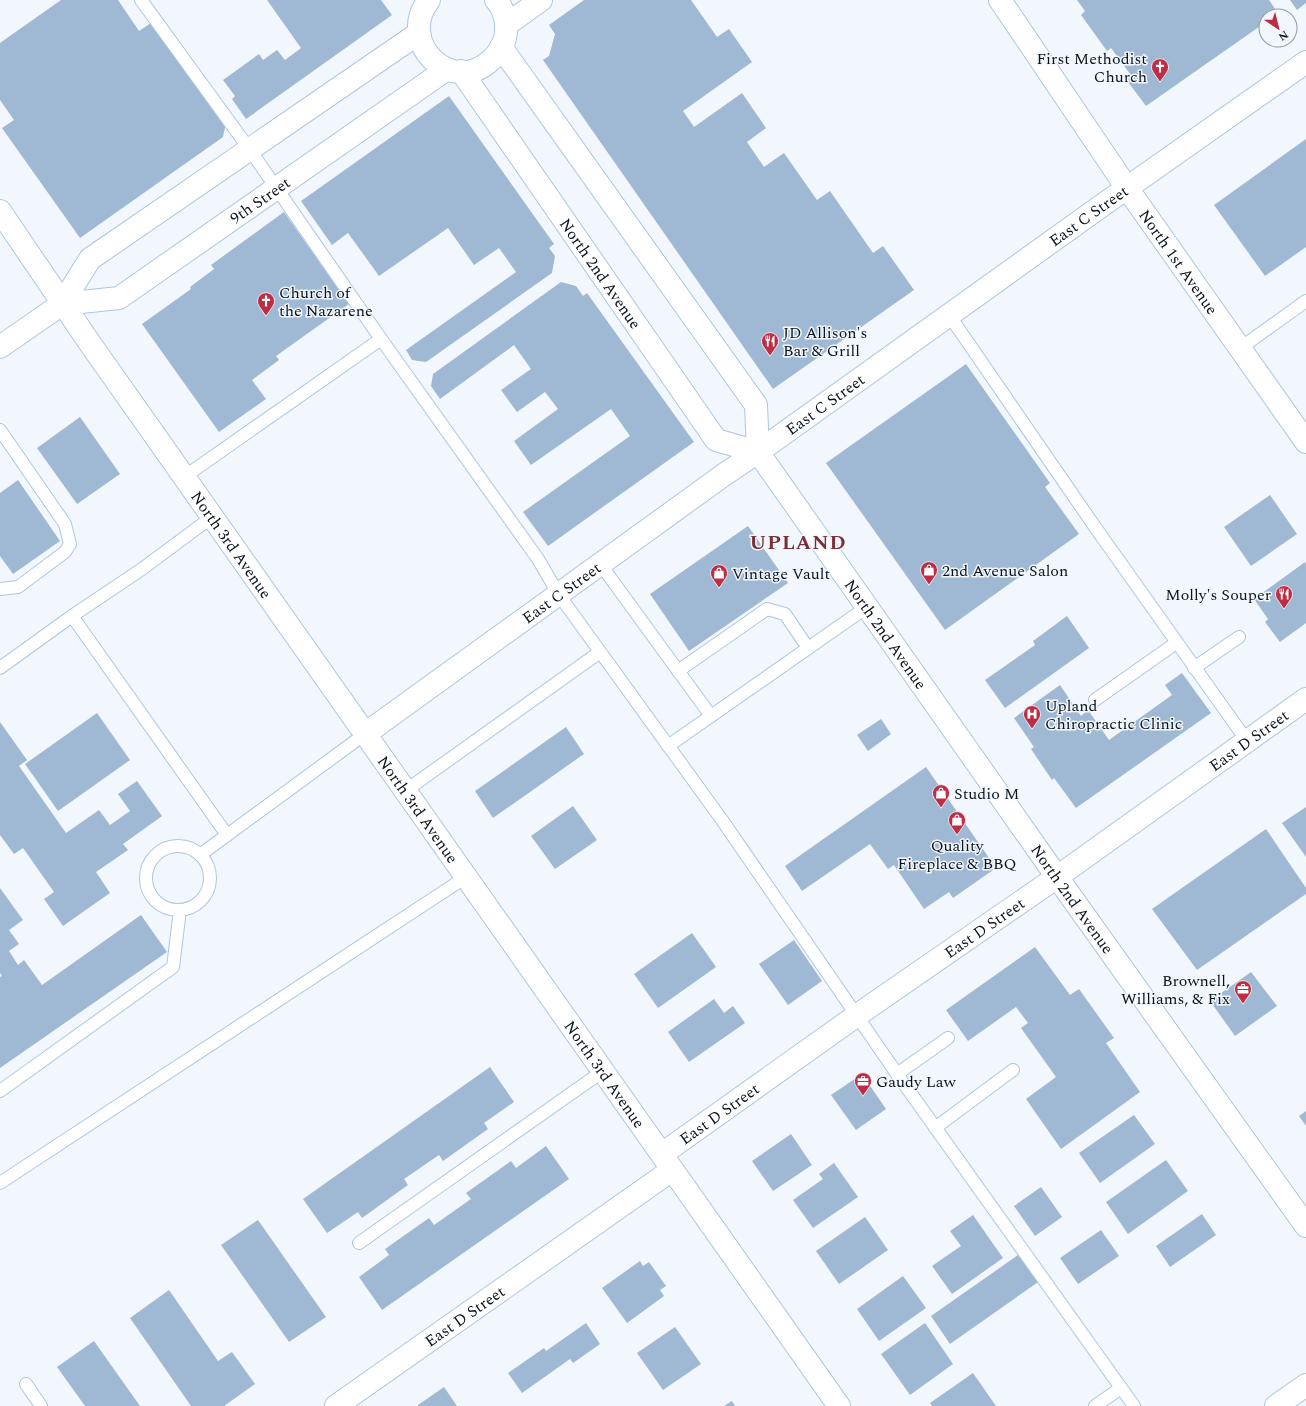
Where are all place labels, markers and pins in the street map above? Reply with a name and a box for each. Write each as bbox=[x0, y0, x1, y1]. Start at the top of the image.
place label: First Methodist Church bbox=[1036, 47, 1147, 89]
church icon: First Methodist Church bbox=[1150, 57, 1170, 82]
place label: Church of the Nazarene bbox=[279, 281, 373, 323]
church icon: Church of the Nazarene bbox=[256, 291, 276, 316]
place label: JD Allison's Bar & Grill bbox=[783, 321, 868, 363]
restaurant icon: JD Allison's Bar & Grill bbox=[760, 331, 780, 356]
place label: 2nd Avenue Salon bbox=[942, 559, 1068, 583]
shop icon: 2nd Avenue Salon bbox=[919, 560, 939, 585]
place label: Vintage Vault bbox=[732, 562, 830, 586]
shop icon: Vintage Vault bbox=[709, 563, 729, 588]
place label: Molly's Souper bbox=[1165, 583, 1271, 607]
restaurant icon: Molly's Souper bbox=[1274, 584, 1294, 609]
place label: Upland Chiropractic Clinic bbox=[1045, 694, 1183, 736]
hospital icon: Upland Chiropractic Clinic bbox=[1022, 704, 1042, 729]
place label: Studio M bbox=[954, 782, 1019, 806]
shop icon: Studio M bbox=[931, 783, 951, 808]
shop icon: Quality Fireplace & BBQ bbox=[947, 810, 967, 835]
place label: Quality Fireplace & BBQ bbox=[898, 834, 1017, 876]
place label: Brownell, Williams, & Fix bbox=[1121, 969, 1230, 1011]
office icon: Brownell, Williams, & Fix bbox=[1233, 979, 1253, 1004]
place label: Gaudy Law bbox=[876, 1070, 957, 1094]
office icon: Gaudy Law bbox=[853, 1071, 873, 1096]

